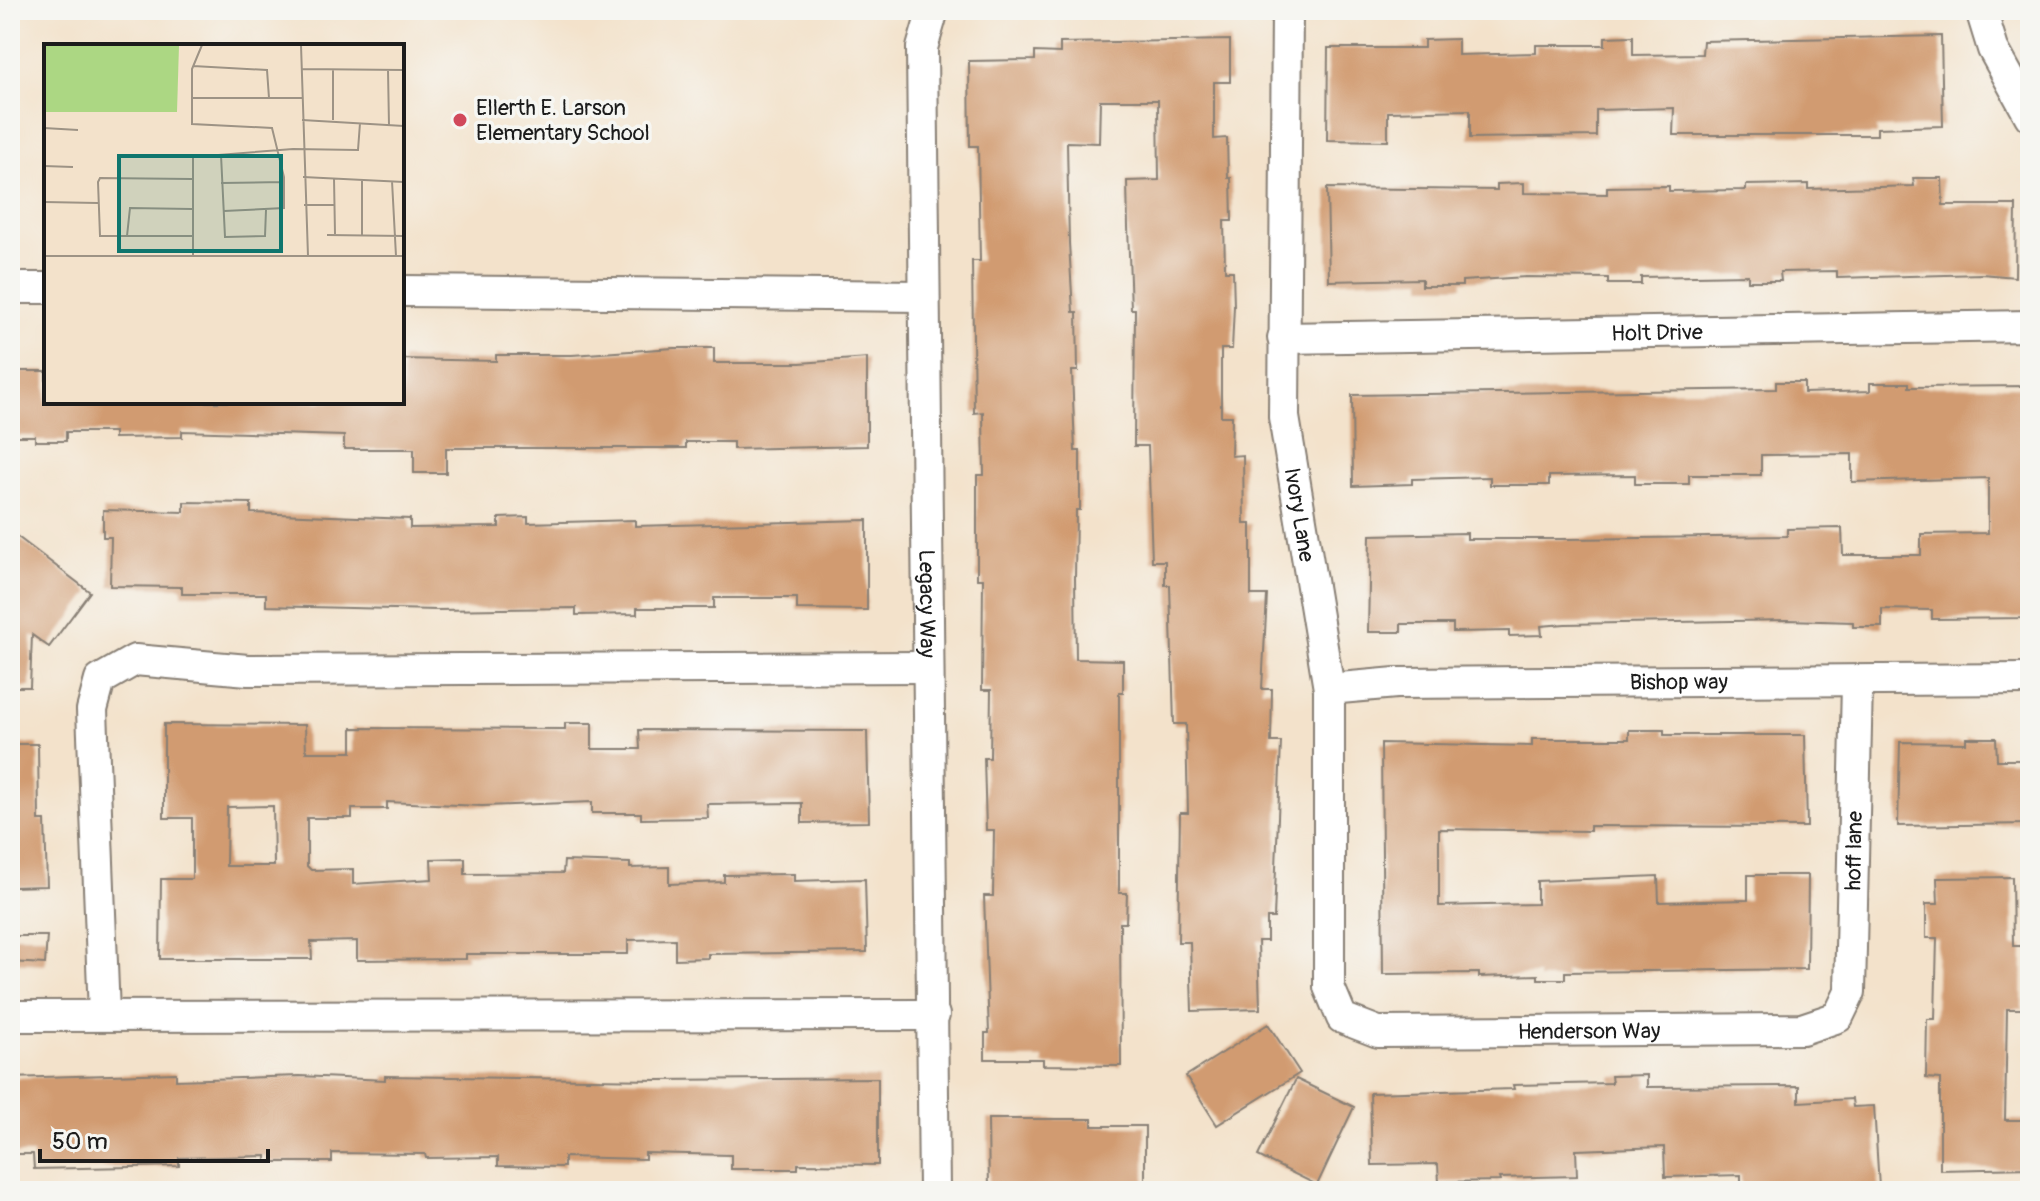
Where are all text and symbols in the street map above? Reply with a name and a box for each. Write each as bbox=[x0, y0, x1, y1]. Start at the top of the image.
inset map bbox=[44, 44, 404, 404]
place label: Ellerth E. Larson Elementary School bbox=[476, 94, 650, 147]
marker: Ellerth E. Larson Elementary School bbox=[451, 111, 469, 129]
street label: Holt Drive bbox=[1611, 318, 1703, 348]
street label: Ivory Lane bbox=[1278, 466, 1321, 564]
street label: Legacy Way bbox=[912, 549, 941, 658]
street label: Bishop way bbox=[1630, 668, 1728, 697]
street label: hoff lane bbox=[1839, 811, 1869, 891]
street label: Henderson Way bbox=[1518, 1017, 1661, 1046]
scale bar bbox=[40, 1113, 268, 1163]
text: 50 m bbox=[52, 1127, 108, 1156]

